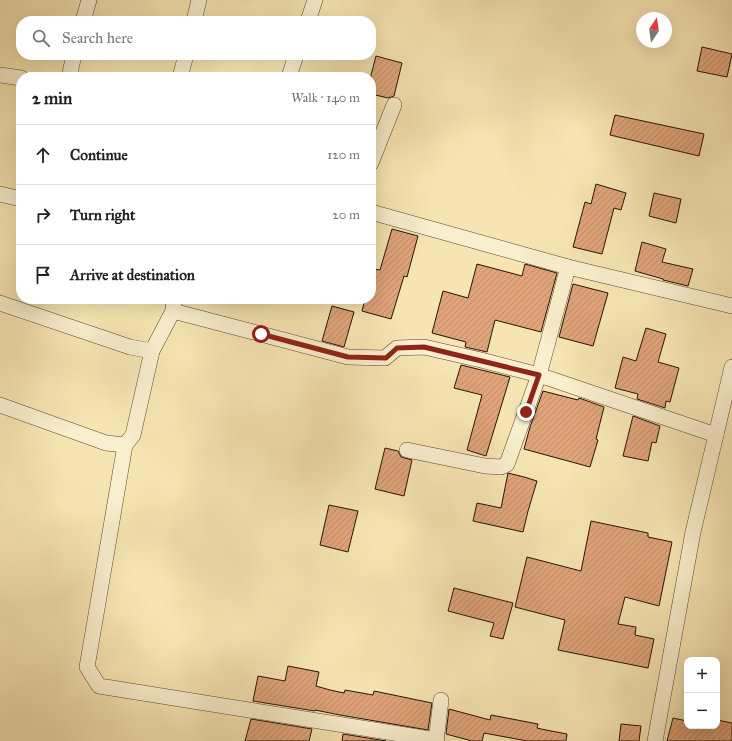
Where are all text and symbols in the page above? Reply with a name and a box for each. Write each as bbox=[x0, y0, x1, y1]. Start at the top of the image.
north arrow bbox=[636, 12, 672, 48]
search box bbox=[16, 16, 376, 60]
icon: search bbox=[30, 27, 52, 49]
text: Search here bbox=[62, 29, 133, 47]
text: 2 min bbox=[32, 88, 72, 109]
text: Walk · 140 m bbox=[291, 90, 360, 106]
icon: ahead bbox=[32, 144, 54, 166]
text: Continue bbox=[70, 146, 128, 164]
text: 120 m bbox=[327, 147, 360, 163]
icon: right bbox=[32, 204, 54, 226]
text: Turn right bbox=[70, 206, 135, 224]
text: 20 m bbox=[332, 207, 360, 223]
icon: arrive bbox=[32, 264, 54, 286]
text: Arrive at destination bbox=[70, 266, 195, 284]
route start bbox=[252, 325, 270, 343]
route end bbox=[517, 403, 535, 421]
map controls bbox=[684, 657, 720, 729]
button: + bbox=[684, 657, 720, 693]
button: − bbox=[684, 693, 720, 729]

